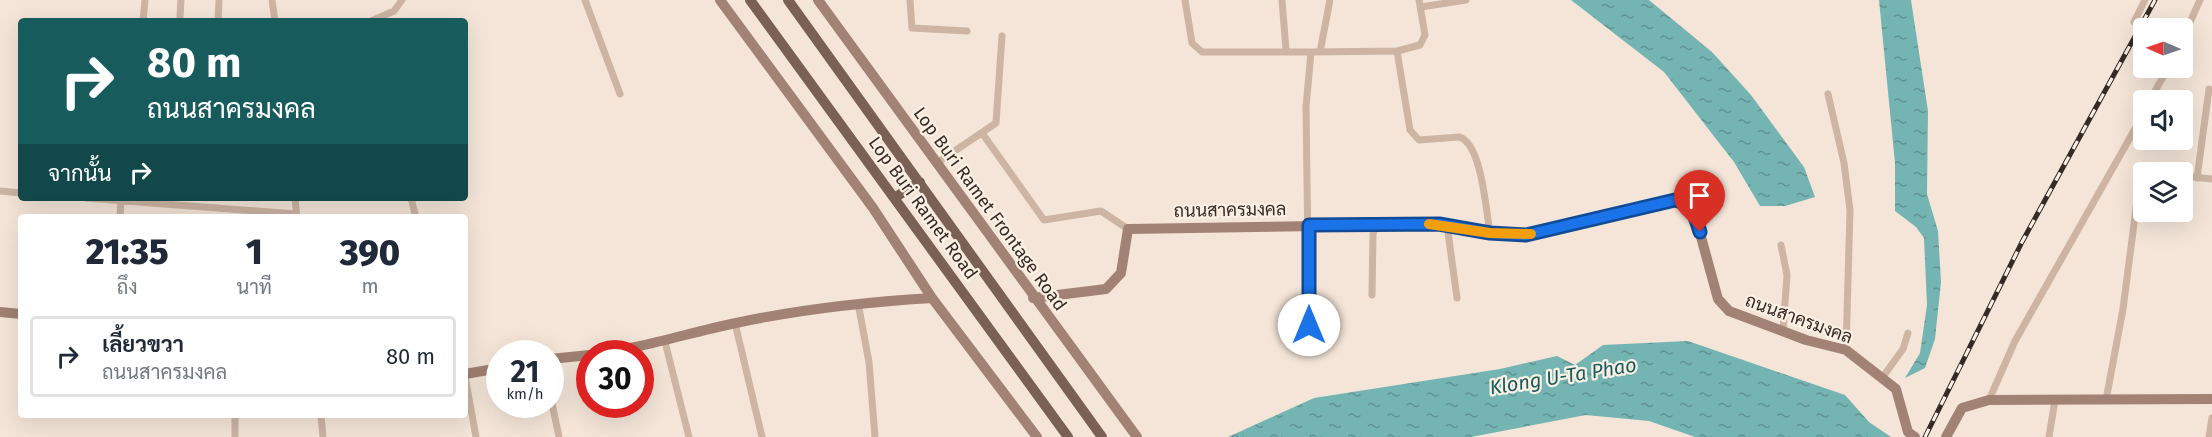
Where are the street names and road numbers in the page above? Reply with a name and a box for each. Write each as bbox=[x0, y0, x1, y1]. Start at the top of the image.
street label: Lop Buri Ramet Frontage Road bbox=[909, 103, 1071, 315]
street label: Lop Buri Ramet Road bbox=[864, 132, 982, 284]
street label: ถนนสาครมงคล bbox=[1173, 198, 1287, 222]
street label: ถนนสาครมงคล bbox=[1742, 289, 1856, 349]

